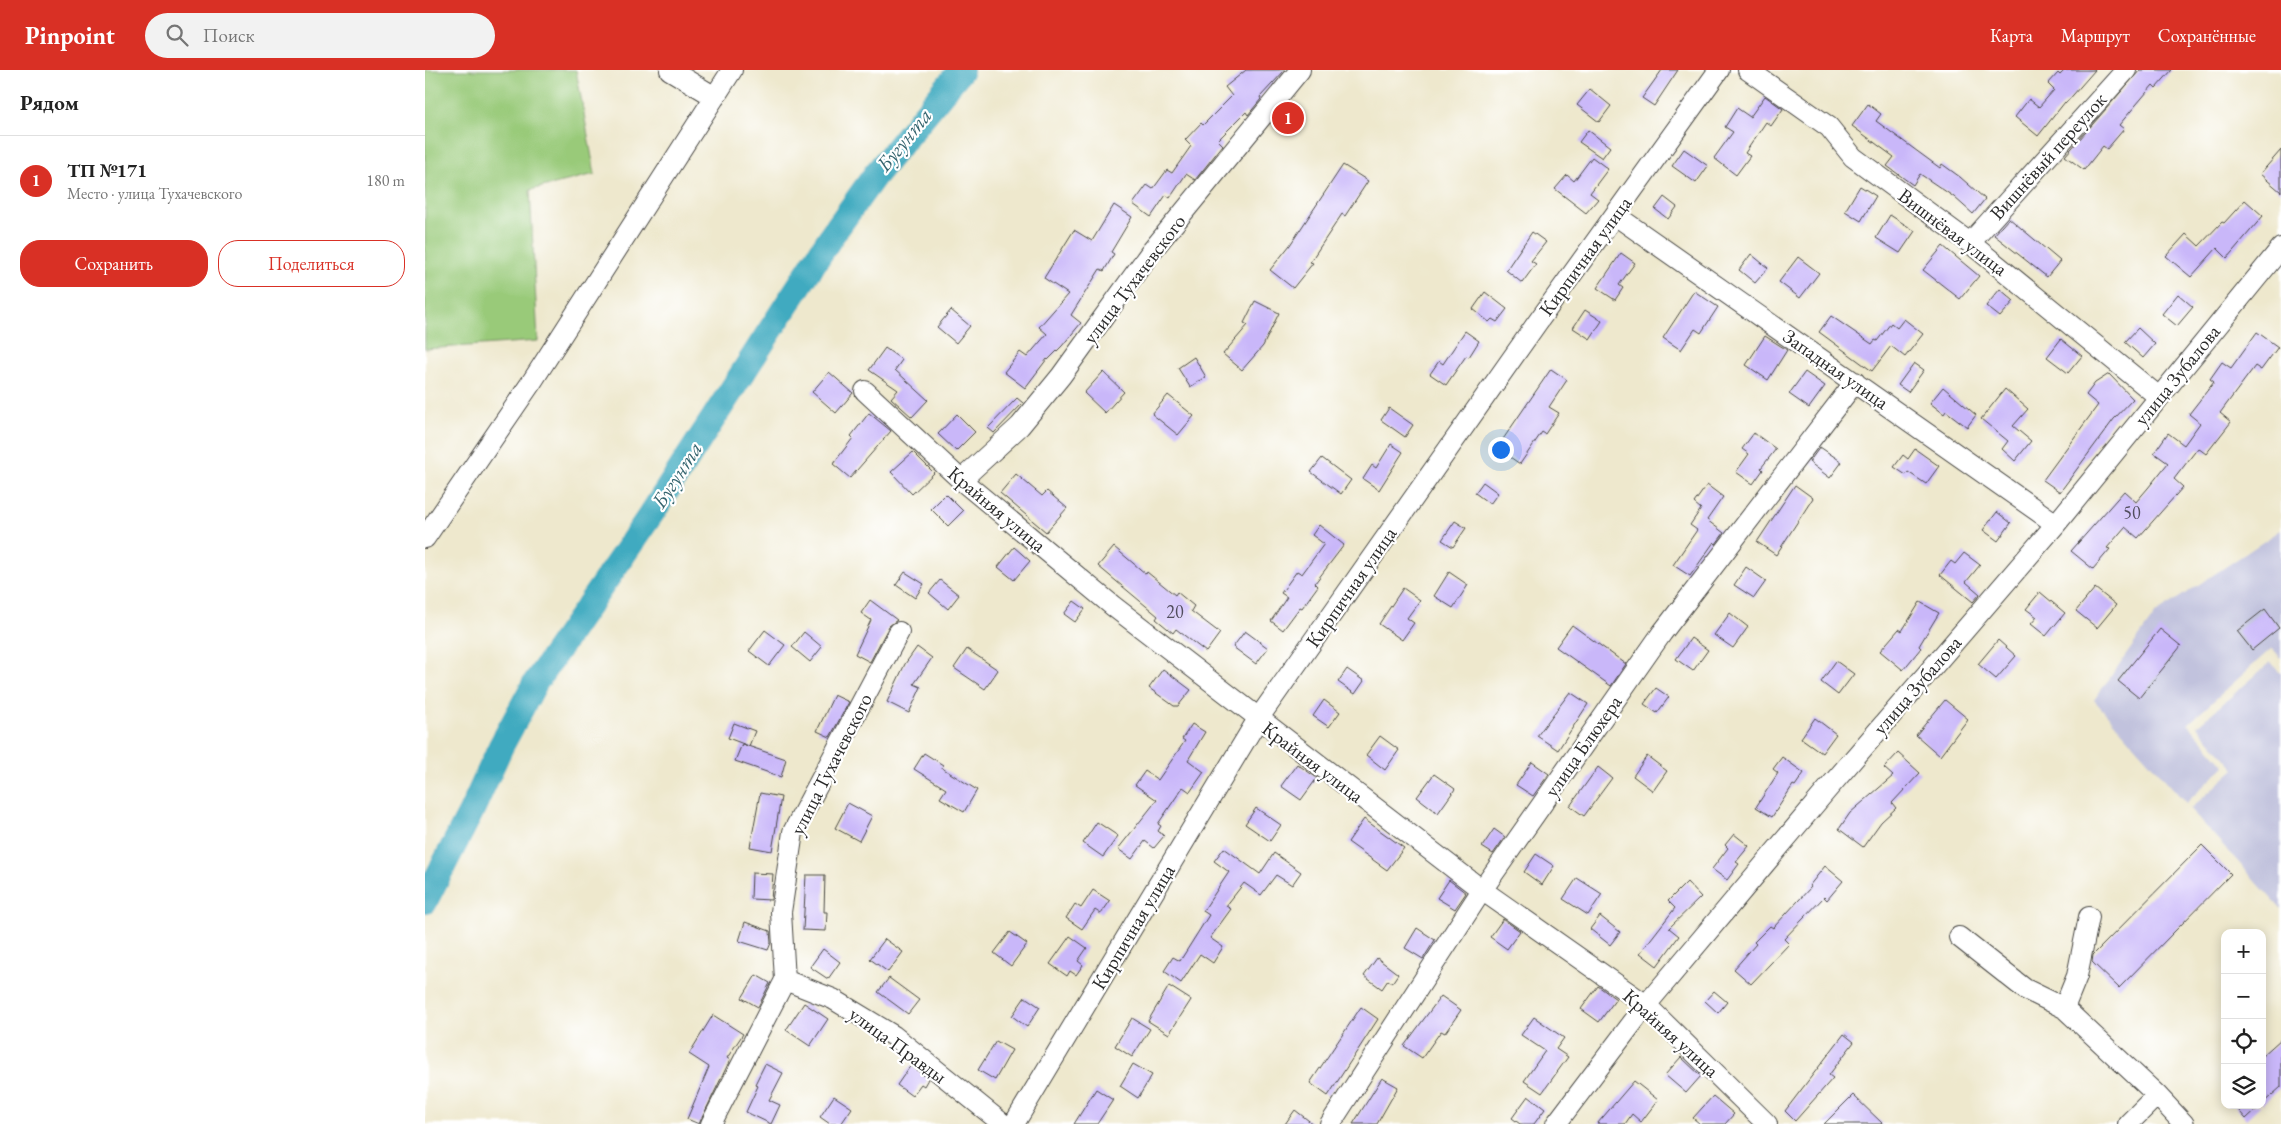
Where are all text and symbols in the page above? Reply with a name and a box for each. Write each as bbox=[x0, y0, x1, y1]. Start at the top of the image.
search box bbox=[145, 13, 495, 58]
text: Pinpoint bbox=[25, 20, 115, 51]
icon: search bbox=[163, 21, 191, 49]
text: Поиск bbox=[203, 23, 255, 48]
text: Карта bbox=[1990, 24, 2033, 47]
text: Маршрут bbox=[2061, 24, 2130, 47]
text: Сохранённые bbox=[2158, 24, 2256, 47]
street label: Вишнёвый переулок bbox=[1984, 86, 2112, 225]
text: Рядом bbox=[20, 89, 79, 116]
pin: 1 bbox=[1272, 99, 1304, 137]
water label: Бугунта bbox=[869, 103, 937, 178]
text: ТП №171 bbox=[67, 158, 147, 183]
text: 1 bbox=[32, 170, 40, 191]
text: 180 m bbox=[366, 170, 405, 191]
street label: Вишнёвая улица bbox=[1893, 182, 2013, 282]
text: Место · улица Тухачевского bbox=[67, 183, 242, 204]
street label: Кирпичная улица bbox=[1533, 191, 1637, 321]
street label: улица Тухачевского bbox=[1077, 209, 1191, 349]
button: Сохранить bbox=[20, 240, 208, 287]
button: Поделиться bbox=[218, 240, 405, 287]
street label: улица Зубалова bbox=[2128, 319, 2226, 431]
street label: Западная улица bbox=[1778, 323, 1894, 415]
water label: Бугунта bbox=[645, 436, 708, 514]
your location bbox=[1488, 437, 1514, 463]
street label: Крайняя улица bbox=[942, 460, 1052, 558]
house number: 50 bbox=[2123, 501, 2141, 524]
street label: Кирпичная улица bbox=[1300, 521, 1402, 653]
house number: 20 bbox=[1166, 600, 1184, 623]
street label: улица Зубалова bbox=[1867, 630, 1967, 740]
street label: улица Тухачевского bbox=[784, 689, 878, 839]
street label: улица Блюхера bbox=[1538, 690, 1628, 802]
street label: Крайняя улица bbox=[1257, 715, 1369, 809]
street label: Кирпичная улица bbox=[1085, 860, 1181, 994]
map controls bbox=[2221, 929, 2266, 1109]
button: + bbox=[2221, 929, 2266, 974]
button: − bbox=[2221, 974, 2266, 1019]
street label: Крайняя улица bbox=[1617, 983, 1725, 1083]
street label: улица Правды bbox=[844, 1001, 952, 1089]
button: locate bbox=[2221, 1019, 2266, 1064]
button: layers bbox=[2221, 1064, 2266, 1109]

